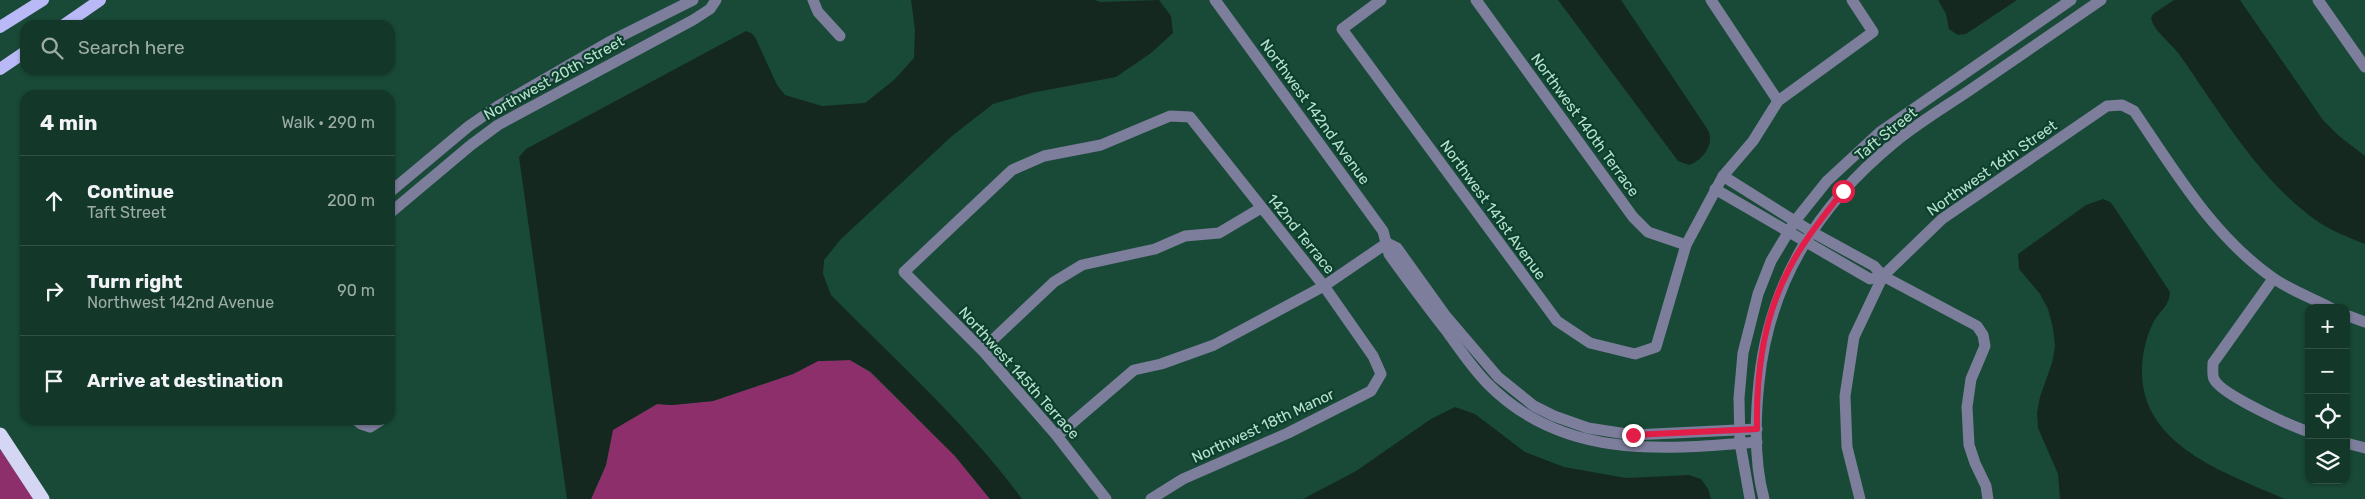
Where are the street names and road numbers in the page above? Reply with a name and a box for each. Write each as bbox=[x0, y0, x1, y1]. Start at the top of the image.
street label: Northwest 20th Street bbox=[481, 32, 627, 124]
street label: Northwest 142nd Avenue bbox=[1256, 36, 1374, 188]
street label: Northwest 140th Terrace bbox=[1527, 50, 1643, 200]
street label: Taft Street bbox=[1852, 104, 1921, 164]
street label: Northwest 16th Street bbox=[1924, 116, 2061, 220]
street label: Northwest 141st Avenue bbox=[1436, 137, 1550, 283]
street label: 142nd Terrace bbox=[1263, 190, 1339, 278]
street label: Northwest 145th Terrace bbox=[955, 303, 1083, 443]
street label: Northwest 18th Manor bbox=[1189, 385, 1337, 467]

